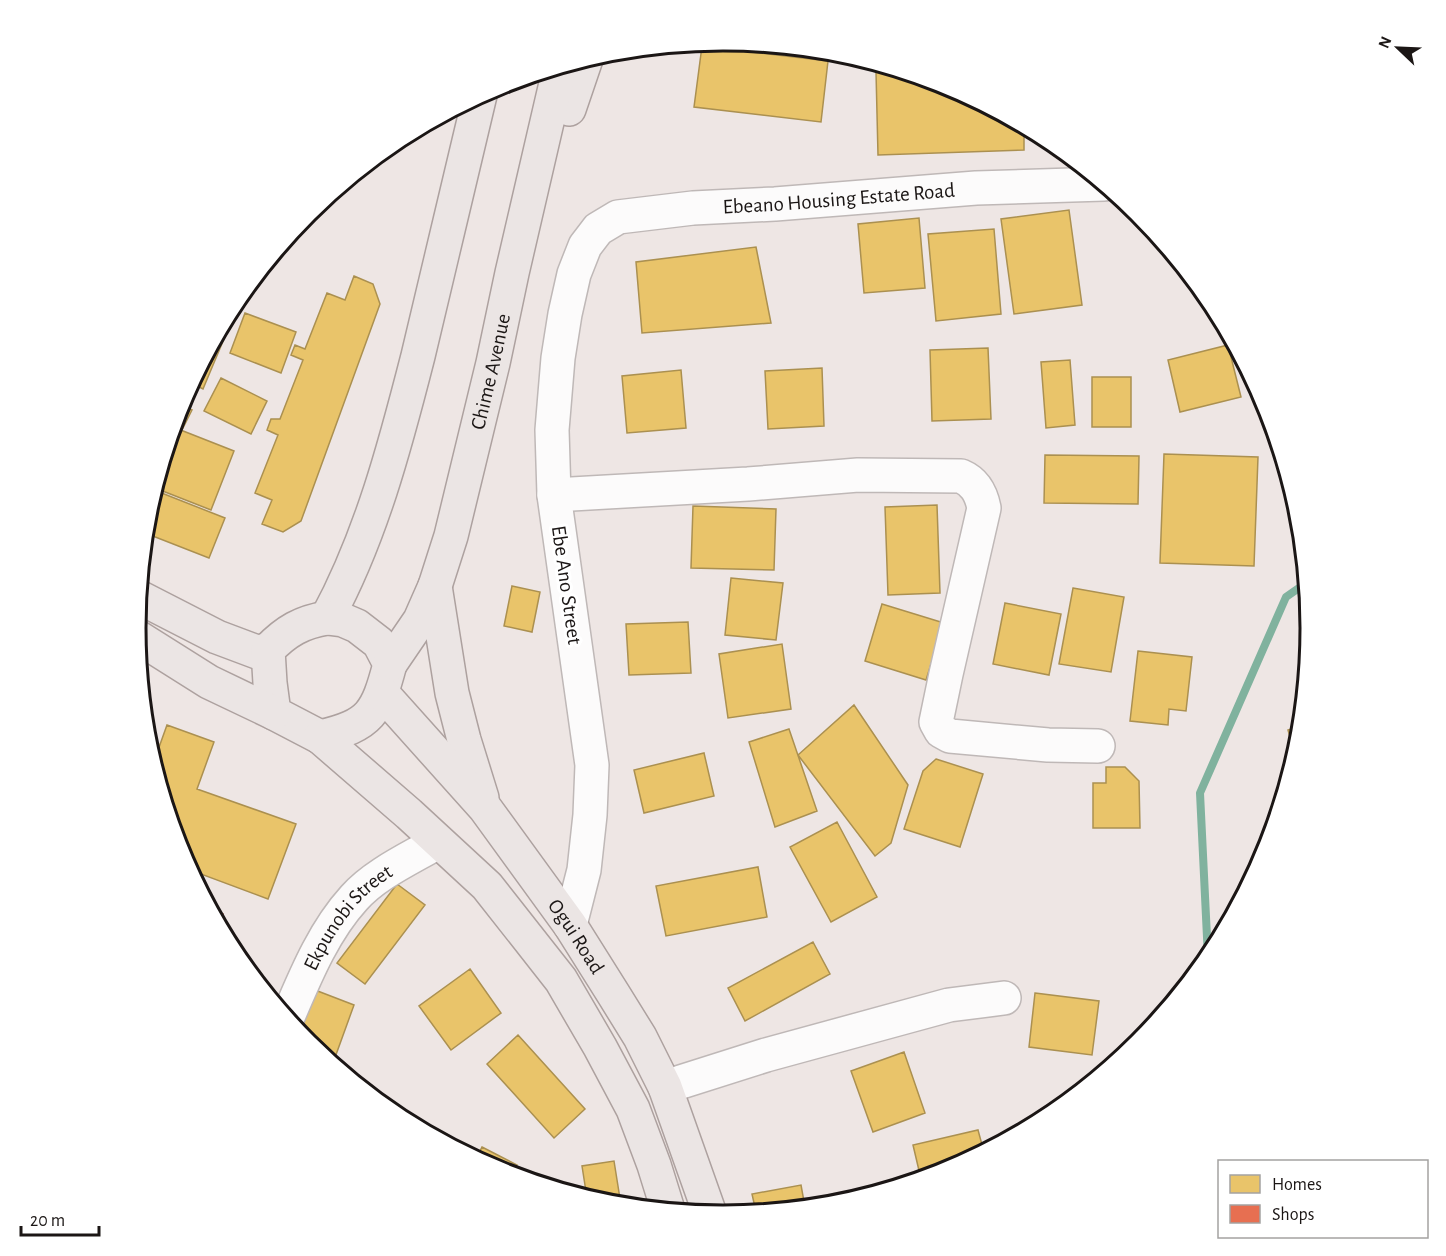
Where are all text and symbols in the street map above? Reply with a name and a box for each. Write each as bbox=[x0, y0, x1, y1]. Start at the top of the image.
north arrow bbox=[1368, 18, 1428, 78]
text: N bbox=[1376, 34, 1395, 51]
street label: Ebeano Housing Estate Road bbox=[722, 180, 956, 218]
street label: Chime Avenue bbox=[467, 312, 514, 432]
street label: Ebe Ano Street bbox=[548, 524, 585, 646]
street label: Ekpunobi Street bbox=[300, 861, 396, 974]
street label: Ogui Road bbox=[544, 895, 608, 978]
legend bbox=[1218, 1160, 1428, 1238]
text: Homes bbox=[1272, 1176, 1322, 1194]
scale bar bbox=[21, 1199, 99, 1237]
text: Shops bbox=[1272, 1206, 1314, 1224]
text: 20 m bbox=[30, 1212, 65, 1230]

